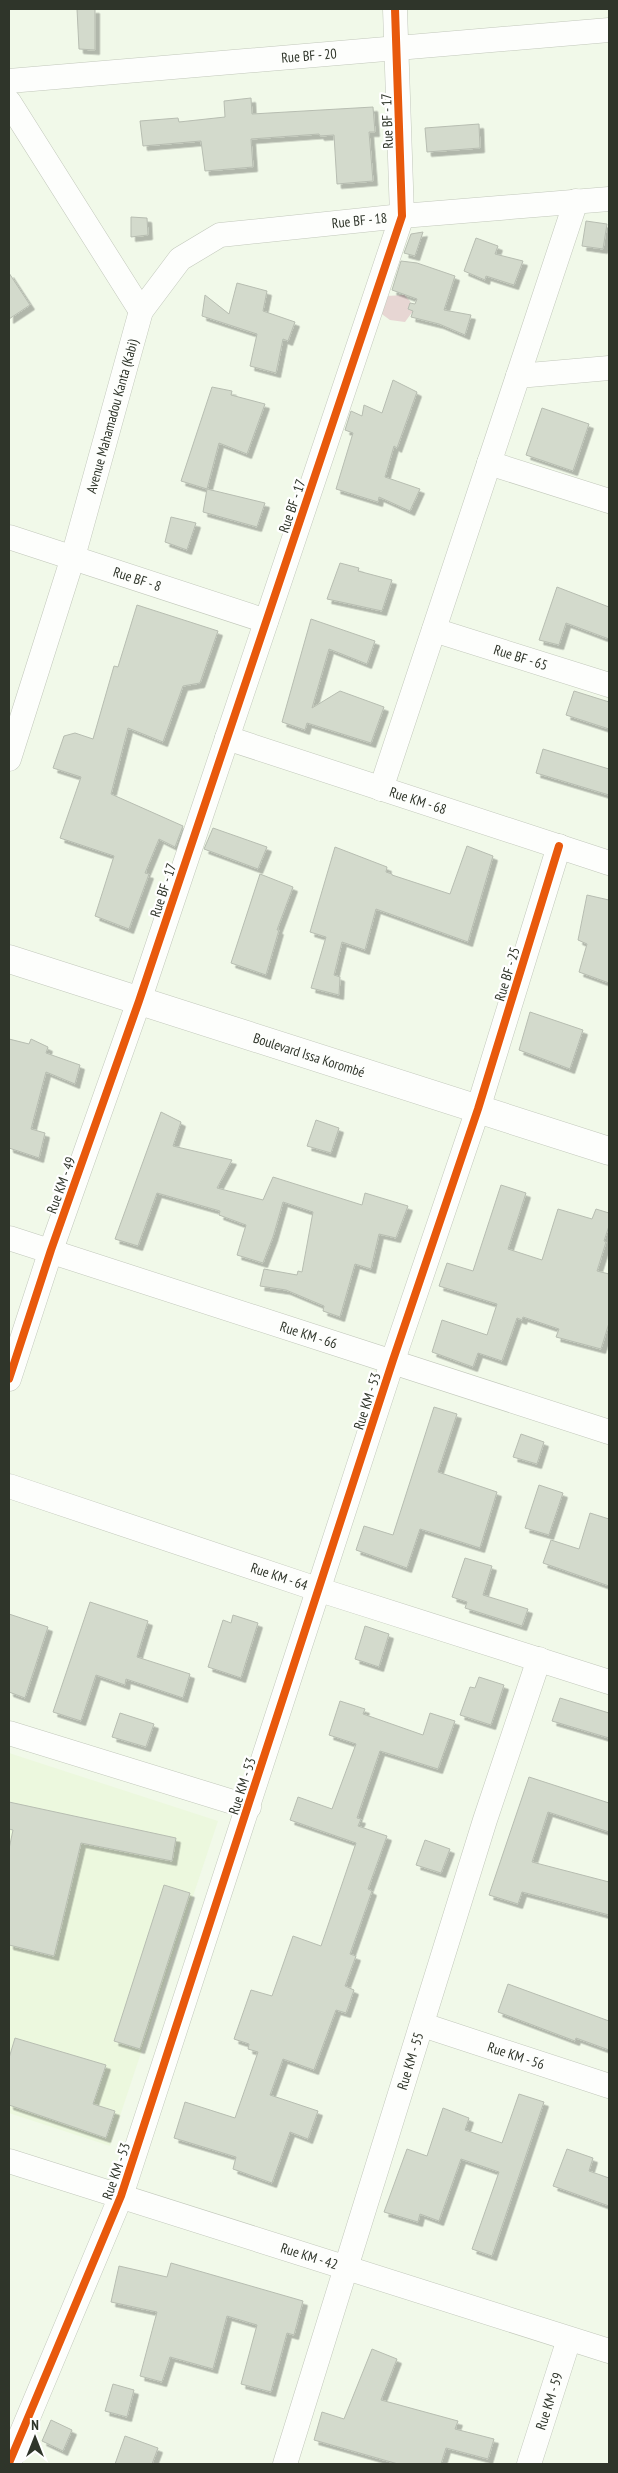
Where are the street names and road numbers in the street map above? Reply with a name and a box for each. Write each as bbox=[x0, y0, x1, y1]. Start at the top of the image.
street label: Rue BF - 20 bbox=[280, 44, 337, 67]
street label: Rue BF - 17 bbox=[377, 93, 397, 149]
street label: Rue BF - 18 bbox=[331, 209, 388, 232]
street label: Avenue Mahamadou Kanta (Kabi) bbox=[82, 336, 142, 495]
street label: Rue BF - 17 bbox=[274, 477, 310, 535]
street label: Rue BF - 8 bbox=[111, 563, 164, 595]
street label: Rue BF - 65 bbox=[492, 640, 550, 674]
street label: Rue KM - 68 bbox=[387, 783, 449, 818]
street label: Rue BF - 17 bbox=[146, 861, 180, 919]
street label: Rue BF - 25 bbox=[490, 945, 524, 1003]
street label: Boulevard Issa Korombé bbox=[251, 1029, 367, 1081]
street label: Rue KM - 49 bbox=[42, 1154, 80, 1216]
street label: Rue KM - 66 bbox=[278, 1317, 340, 1353]
street label: Rue KM - 53 bbox=[349, 1370, 385, 1432]
street label: Rue KM - 64 bbox=[248, 1558, 311, 1594]
street label: Rue KM - 53 bbox=[224, 1755, 260, 1817]
street label: Rue KM - 55 bbox=[393, 2030, 428, 2092]
street label: Rue KM - 56 bbox=[485, 2038, 547, 2073]
street label: Rue KM - 53 bbox=[98, 2140, 134, 2202]
street label: Rue KM - 42 bbox=[278, 2239, 340, 2274]
street label: Rue KM - 59 bbox=[532, 2370, 567, 2432]

